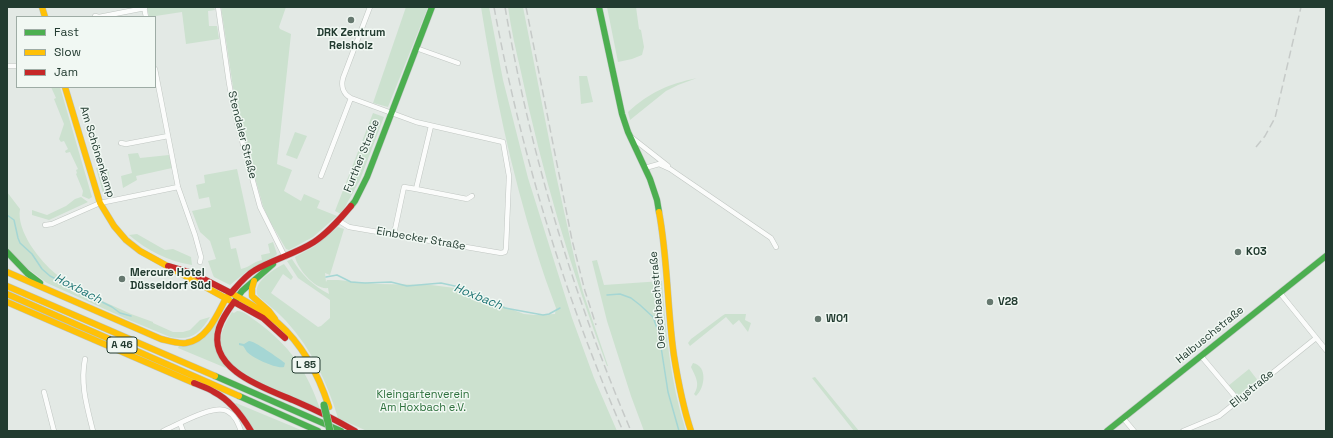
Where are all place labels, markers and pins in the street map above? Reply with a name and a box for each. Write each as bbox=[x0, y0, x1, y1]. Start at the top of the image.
marker: DRK Zentrum Reisholz bbox=[346, 15, 356, 25]
place label: DRK Zentrum Reisholz bbox=[317, 26, 385, 52]
place label: K03 bbox=[1246, 245, 1267, 259]
marker: K03 bbox=[1233, 247, 1243, 257]
place label: Mercure Hotel Düsseldorf Süd bbox=[130, 266, 211, 292]
marker: Mercure Hotel Düsseldorf Süd bbox=[117, 274, 127, 284]
place label: V28 bbox=[998, 295, 1018, 309]
marker: V28 bbox=[985, 297, 995, 307]
place label: W01 bbox=[826, 312, 848, 326]
marker: W01 bbox=[813, 314, 823, 324]

